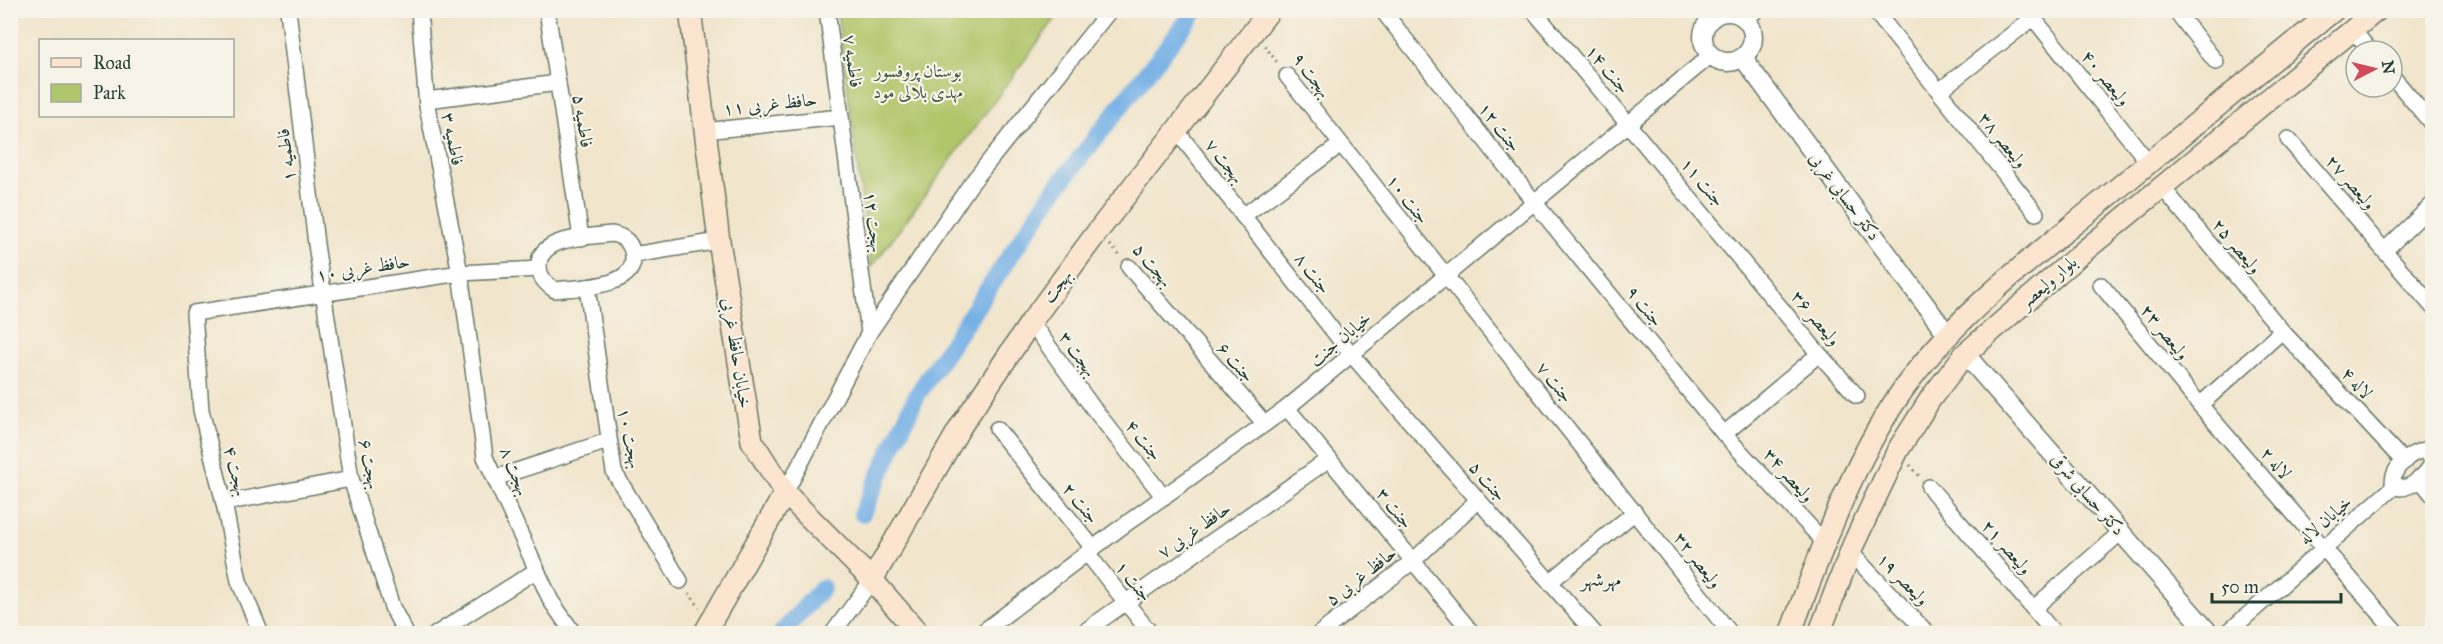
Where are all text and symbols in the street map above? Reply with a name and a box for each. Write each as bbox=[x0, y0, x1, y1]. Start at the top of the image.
street label: فاطمیه ۷ bbox=[839, 33, 867, 89]
legend bbox=[39, 39, 234, 117]
north arrow bbox=[2344, 39, 2404, 99]
street label: جنت ۱۴ bbox=[1581, 40, 1635, 98]
street label: ولیعصر ۴۰ bbox=[2076, 46, 2135, 111]
street label: بهجت ۹ bbox=[1287, 48, 1336, 103]
text: Road bbox=[93, 52, 131, 74]
text: N bbox=[2378, 59, 2399, 76]
park label: بوستان پروفسور مهدی بلالی مود bbox=[872, 60, 963, 104]
text: Park bbox=[93, 82, 126, 104]
street label: حافظ غربی ۱۱ bbox=[722, 88, 818, 122]
street label: فاطمیه ۵ bbox=[568, 93, 598, 149]
street label: جنت ۱۲ bbox=[1474, 98, 1526, 156]
street label: ولیعصر ۳۸ bbox=[1973, 108, 2032, 173]
street label: فاطمیه ۳ bbox=[437, 111, 469, 167]
street label: فاطمیه ۱ bbox=[272, 127, 300, 183]
street label: بهجت ۷ bbox=[1200, 134, 1249, 188]
street label: دکتر حسابی غربی bbox=[1803, 147, 1885, 246]
street label: ولیعصر ۲۷ bbox=[2320, 150, 2381, 215]
street label: جنت ۱۱ bbox=[1676, 153, 1730, 211]
street label: جنت ۱۰ bbox=[1382, 170, 1434, 228]
street label: بهجت ۱۲ bbox=[858, 190, 889, 254]
street label: ولیعصر ۲۵ bbox=[2207, 214, 2266, 279]
street label: بهجت ۵ bbox=[1127, 238, 1178, 292]
street label: جنت ۸ bbox=[1290, 248, 1336, 298]
street label: حافظ غربی ۱۰ bbox=[315, 250, 412, 288]
street label: بلوار ولیعصر bbox=[2013, 251, 2082, 315]
street label: بهجت bbox=[1037, 265, 1078, 308]
street label: جنت ۹ bbox=[1622, 281, 1668, 331]
street label: ولیعصر ۳۶ bbox=[1786, 286, 1845, 351]
street label: خیابان حافظ غربی bbox=[715, 296, 757, 410]
street label: ولیعصر ۲۳ bbox=[2135, 300, 2194, 365]
street label: خیابان جنت bbox=[1305, 307, 1375, 371]
street label: بهجت ۳ bbox=[1053, 327, 1102, 382]
street label: جنت ۶ bbox=[1212, 337, 1260, 387]
street label: جنت ۷ bbox=[1532, 357, 1578, 407]
street label: لاله ۴ bbox=[2337, 362, 2377, 404]
street label: بهجت ۱۰ bbox=[612, 406, 647, 471]
street label: جنت ۴ bbox=[1121, 415, 1167, 465]
street label: بهجت ۶ bbox=[353, 437, 386, 491]
street label: لاله ۲ bbox=[2256, 442, 2296, 484]
street label: بهجت ۸ bbox=[494, 443, 535, 499]
street label: ولیعصر ۳۴ bbox=[1758, 443, 1819, 507]
street label: بهجت ۴ bbox=[218, 444, 253, 499]
street label: دکتر حسابی شرقی bbox=[2045, 448, 2130, 541]
street label: جنت ۵ bbox=[1464, 456, 1512, 506]
street label: جنت ۲ bbox=[1058, 478, 1104, 528]
street label: جنت ۳ bbox=[1372, 483, 1418, 533]
street label: خیابان لاله bbox=[2294, 491, 2356, 549]
street label: حافظ غربی ۷ bbox=[1153, 497, 1236, 565]
street label: ولیعصر ۲۱ bbox=[1976, 515, 2037, 580]
street label: ولیعصر ۳۲ bbox=[1668, 527, 1727, 593]
street label: حافظ غربی ۵ bbox=[1321, 541, 1402, 612]
street label: ولیعصر ۱۹ bbox=[1872, 548, 1934, 611]
street label: جنت ۱ bbox=[1111, 556, 1157, 606]
scale bar bbox=[2212, 566, 2341, 604]
district label: مهرشهر bbox=[1579, 567, 1622, 592]
text: 50 m bbox=[2221, 576, 2259, 598]

